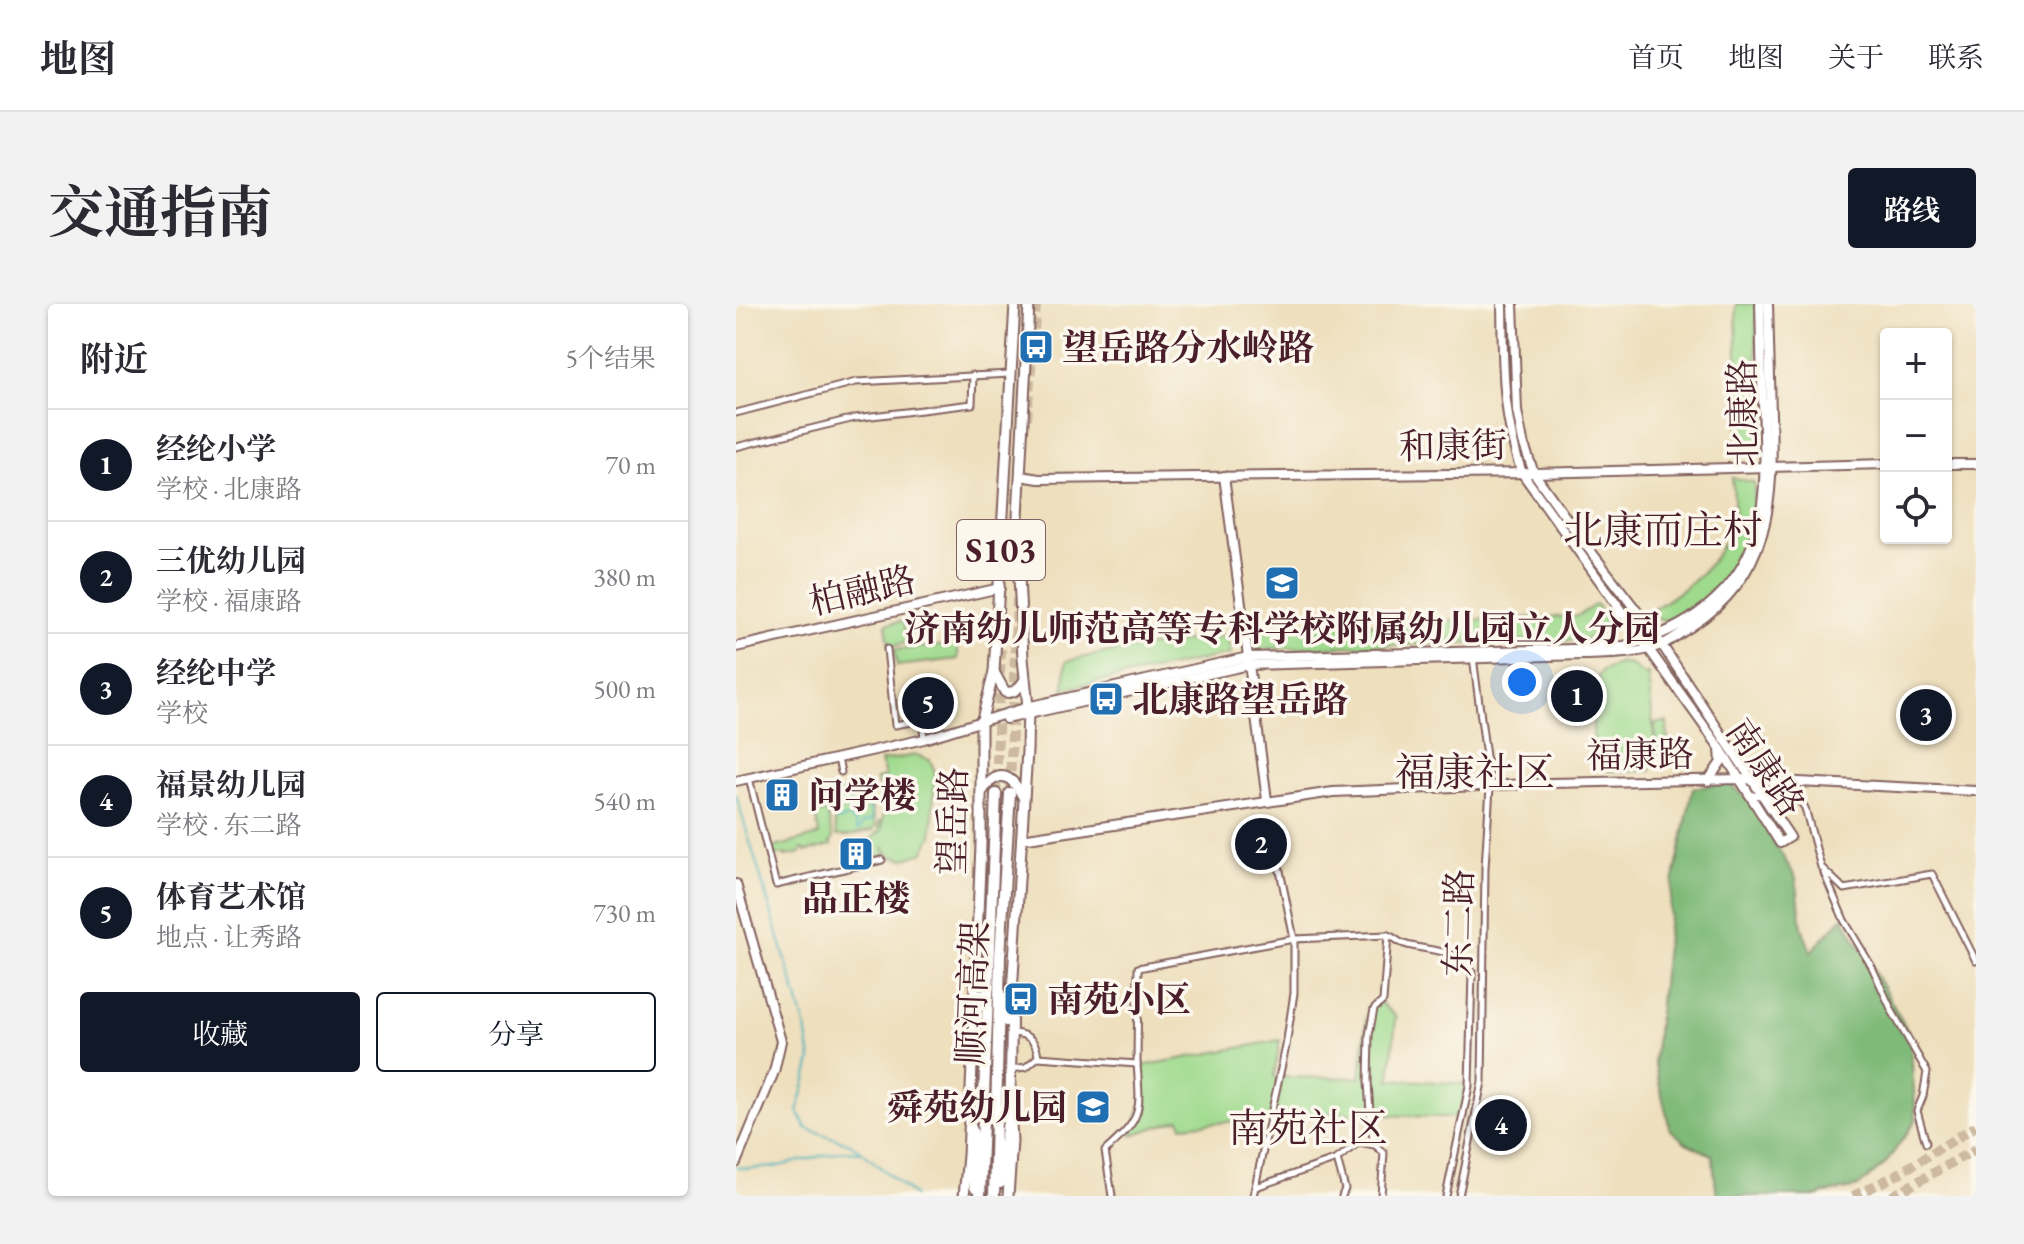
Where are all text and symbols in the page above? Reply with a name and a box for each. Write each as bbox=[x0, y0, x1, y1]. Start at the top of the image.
text: 地图 bbox=[40, 34, 116, 83]
text: 首页 bbox=[1628, 39, 1684, 75]
text: 地图 bbox=[1728, 39, 1784, 75]
text: 关于 bbox=[1828, 39, 1884, 75]
text: 联系 bbox=[1928, 39, 1984, 75]
button: 路线 bbox=[1848, 168, 1976, 248]
text: 交通指南 bbox=[48, 176, 272, 249]
place label: 望岳路分水岭路 bbox=[1062, 324, 1314, 371]
bus stop icon: 望岳路分水岭路 bbox=[1017, 328, 1055, 366]
map controls bbox=[1880, 328, 1952, 544]
button: + bbox=[1880, 328, 1952, 400]
text: 附近 bbox=[80, 337, 148, 381]
text: 5个结果 bbox=[566, 341, 656, 375]
street label: 北康路 bbox=[1718, 359, 1767, 467]
button: − bbox=[1880, 400, 1952, 472]
street label: 和康街 bbox=[1399, 421, 1507, 470]
text: 经纶小学 bbox=[156, 429, 276, 468]
text: 1 bbox=[99, 448, 113, 482]
text: 70 m bbox=[606, 448, 656, 482]
text: 学校 · 北康路 bbox=[156, 472, 302, 506]
button: locate bbox=[1880, 472, 1952, 544]
district label: 北康而庄村 bbox=[1563, 504, 1763, 556]
road number: S103 bbox=[957, 520, 1045, 580]
text: 三优幼儿园 bbox=[156, 541, 306, 580]
street label: 柏融路 bbox=[804, 555, 920, 626]
text: 2 bbox=[99, 560, 113, 594]
text: 380 m bbox=[593, 560, 656, 594]
school or university icon: 济南幼儿师范高等专科学校附属幼儿园立人分园 bbox=[1263, 564, 1301, 602]
text: 学校 · 福康路 bbox=[156, 584, 302, 618]
place label: 济南幼儿师范高等专科学校附属幼儿园立人分园 bbox=[904, 605, 1660, 652]
text: 经纶中学 bbox=[156, 653, 276, 692]
your location bbox=[1502, 662, 1542, 702]
pin: 1 bbox=[1551, 666, 1603, 726]
text: 3 bbox=[99, 672, 113, 706]
text: 500 m bbox=[593, 672, 656, 706]
pin: 5 bbox=[902, 673, 954, 733]
place label: 北康路望岳路 bbox=[1132, 676, 1348, 723]
bus stop icon: 北康路望岳路 bbox=[1087, 680, 1125, 718]
pin: 3 bbox=[1900, 685, 1952, 745]
text: 学校 bbox=[156, 696, 208, 730]
street label: 南康路 bbox=[1716, 709, 1815, 825]
street label: 福康路 bbox=[1586, 730, 1694, 779]
district label: 福康社区 bbox=[1395, 746, 1555, 798]
text: 福景幼儿园 bbox=[156, 765, 306, 804]
street label: 望岳路 bbox=[928, 767, 977, 875]
place label: 问学楼 bbox=[808, 772, 916, 819]
building icon: 问学楼 bbox=[763, 776, 801, 814]
text: 4 bbox=[99, 784, 113, 818]
text: 540 m bbox=[593, 784, 656, 818]
text: 学校 · 东二路 bbox=[156, 808, 302, 842]
pin: 2 bbox=[1235, 814, 1287, 874]
building icon: 品正楼 bbox=[837, 835, 875, 873]
street label: 东二路 bbox=[1434, 869, 1483, 977]
place label: 品正楼 bbox=[802, 875, 910, 922]
text: 体育艺术馆 bbox=[156, 877, 306, 916]
text: 5 bbox=[99, 896, 113, 930]
text: 730 m bbox=[593, 896, 656, 930]
text: 地点 · 让秀路 bbox=[156, 920, 302, 954]
street label: 顺河高架 bbox=[947, 920, 998, 1066]
place label: 南苑小区 bbox=[1047, 976, 1191, 1023]
bus stop icon: 南苑小区 bbox=[1002, 980, 1040, 1018]
button: 收藏 bbox=[80, 992, 360, 1072]
button: 分享 bbox=[376, 992, 656, 1072]
place label: 舜苑幼儿园 bbox=[887, 1084, 1067, 1131]
school or university icon: 舜苑幼儿园 bbox=[1074, 1088, 1112, 1126]
pin: 4 bbox=[1475, 1095, 1527, 1155]
district label: 南苑社区 bbox=[1228, 1102, 1388, 1154]

